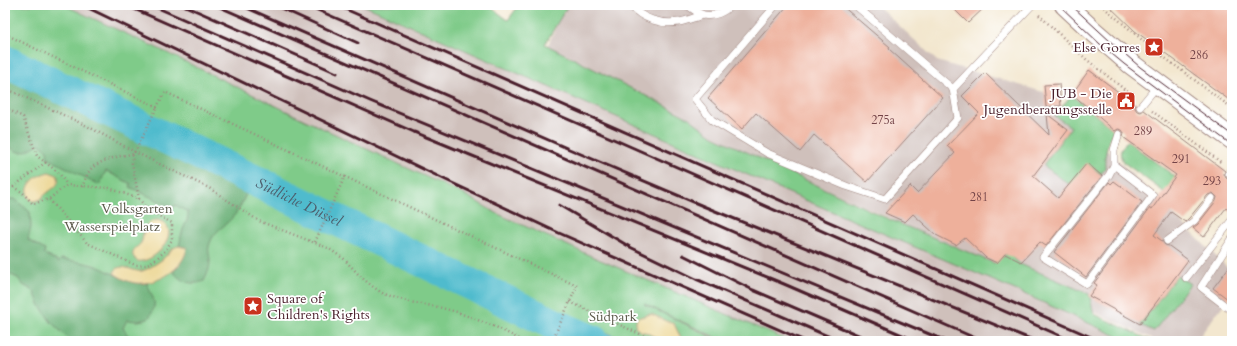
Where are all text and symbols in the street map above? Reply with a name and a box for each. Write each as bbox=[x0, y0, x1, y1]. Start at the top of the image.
place icon: Else Gorres bbox=[1143, 36, 1165, 58]
place label: Else Gorres bbox=[1073, 38, 1140, 57]
house number: 286 bbox=[1190, 47, 1208, 63]
place label: JUB - Die Jugendberatungsstelle bbox=[981, 84, 1112, 119]
public building icon: JUB - Die Jugendberatungsstelle bbox=[1115, 90, 1137, 112]
house number: 275a bbox=[871, 112, 896, 128]
house number: 289 bbox=[1134, 123, 1152, 139]
house number: 291 bbox=[1172, 151, 1190, 167]
water label: Südliche Düssel bbox=[253, 173, 346, 231]
house number: 293 bbox=[1203, 173, 1221, 189]
house number: 281 bbox=[970, 189, 988, 205]
park label: Volksgarten bbox=[101, 199, 173, 218]
park label: Wasserspielplatz bbox=[63, 217, 161, 236]
place label: Square of Children's Rights bbox=[267, 289, 370, 324]
place icon: Square of Children's Rights bbox=[242, 295, 264, 317]
park label: Südpark bbox=[589, 307, 638, 326]

